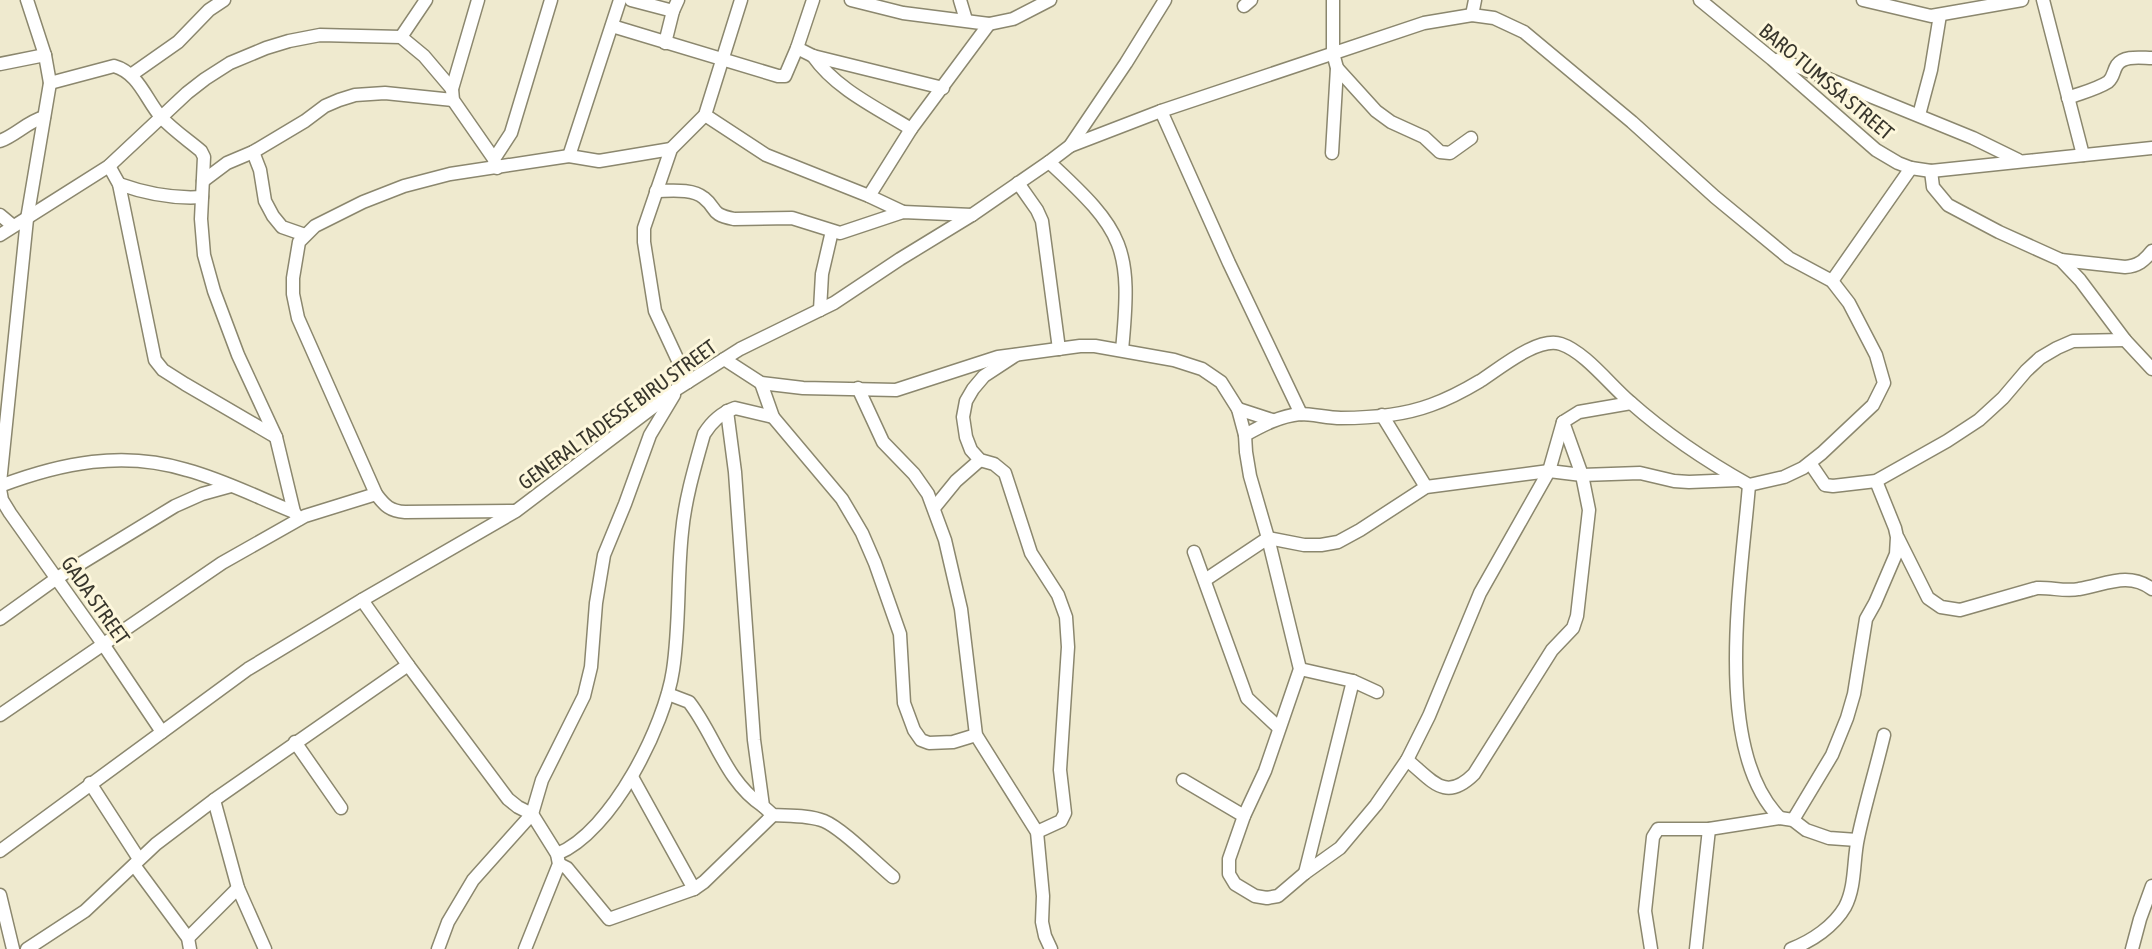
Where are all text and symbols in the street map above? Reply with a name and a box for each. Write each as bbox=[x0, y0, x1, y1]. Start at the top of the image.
street label: BARO TUMSSA STREET bbox=[1755, 18, 1899, 144]
street label: GENERAL TADESSE BIRU STREET bbox=[513, 334, 721, 494]
street label: GADA STREET bbox=[57, 551, 135, 649]

